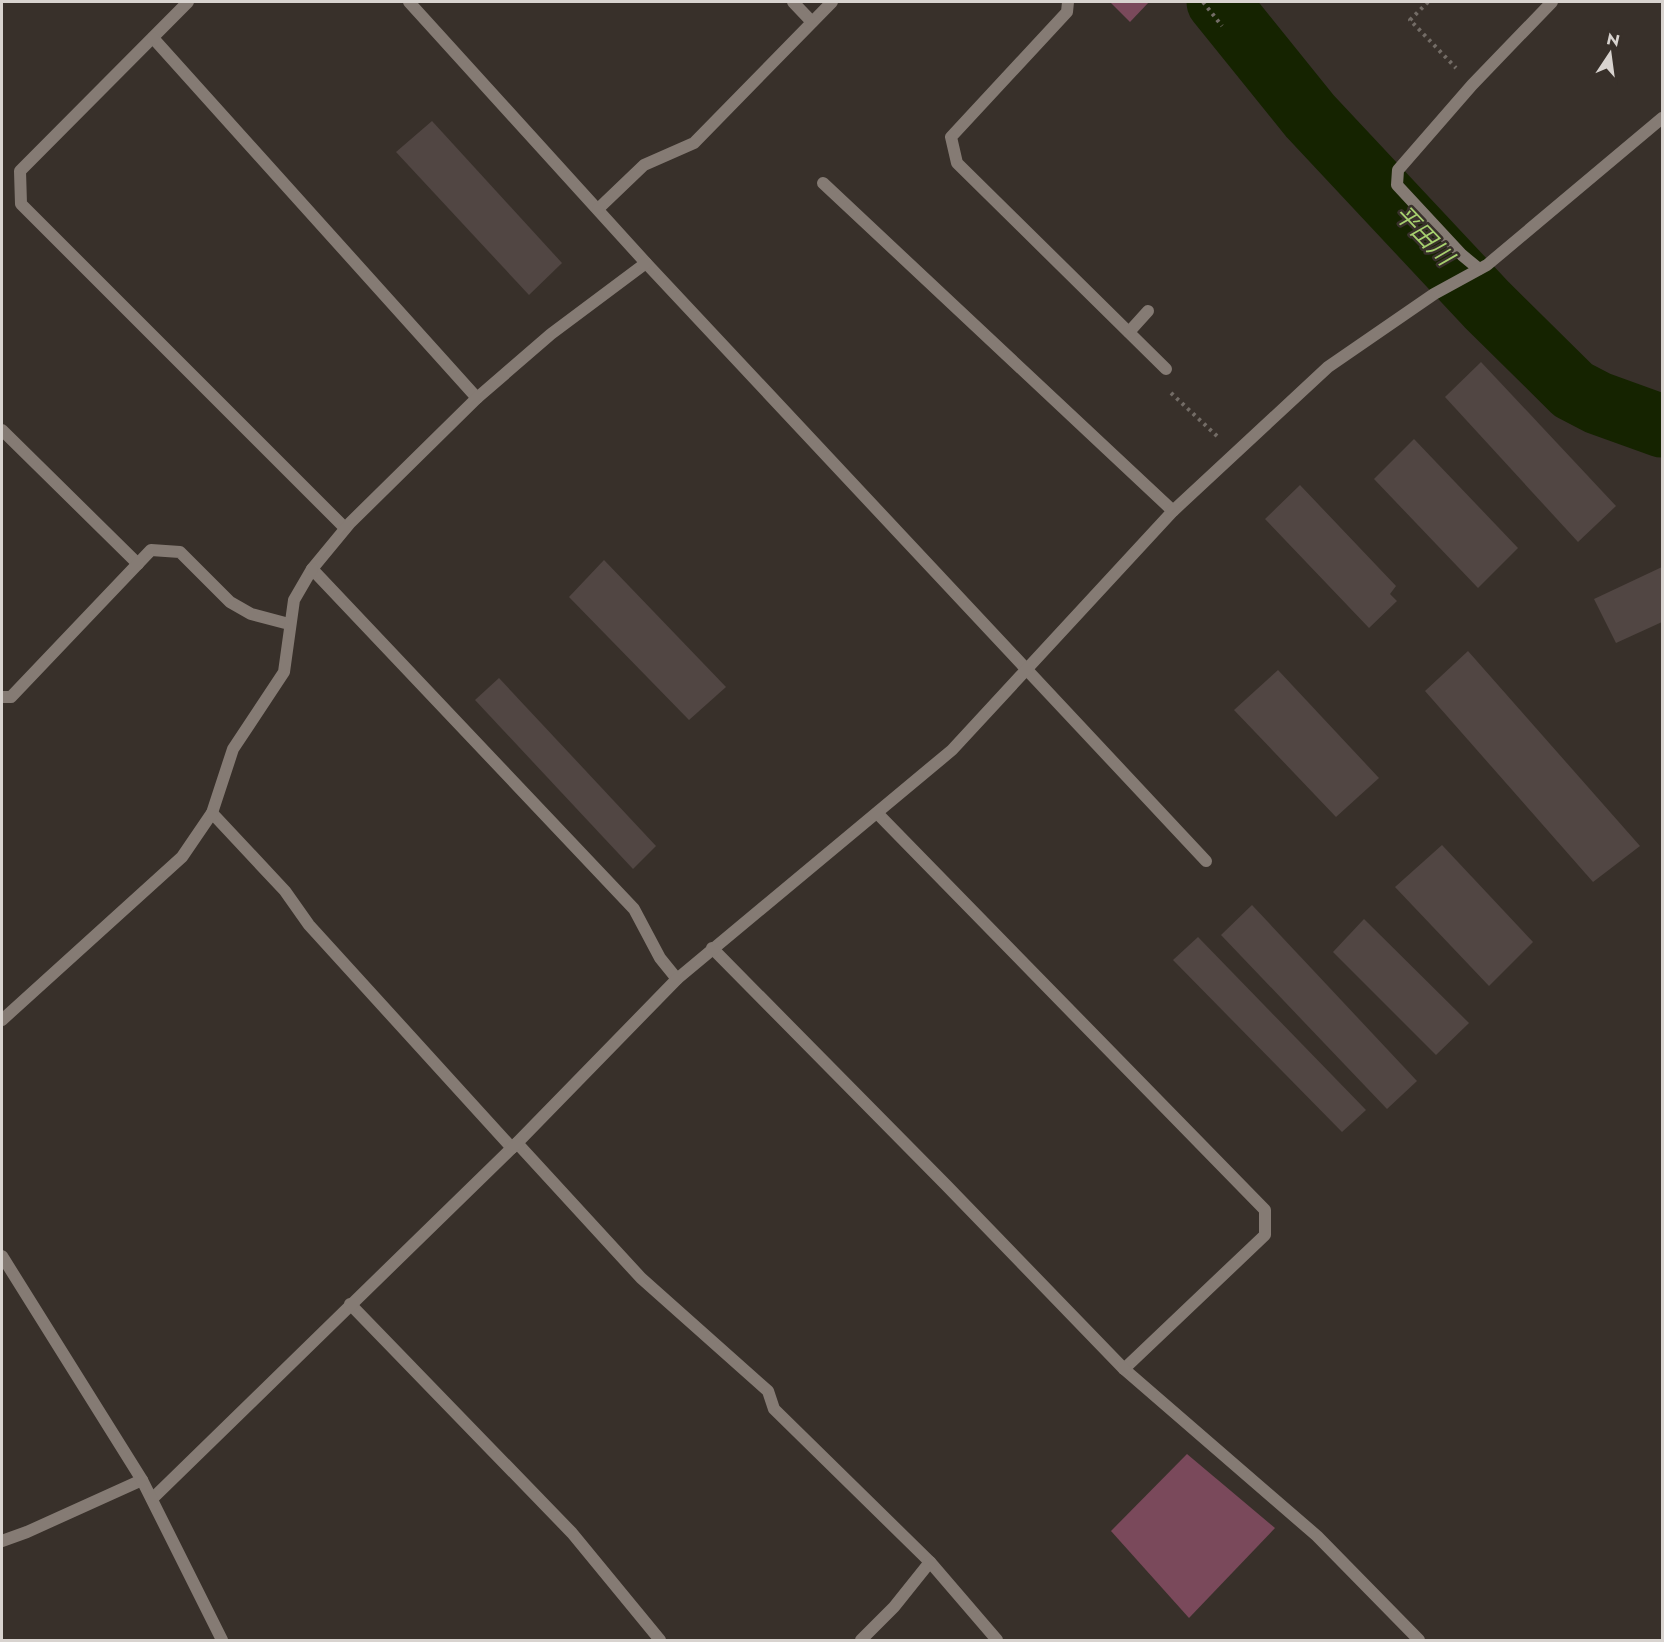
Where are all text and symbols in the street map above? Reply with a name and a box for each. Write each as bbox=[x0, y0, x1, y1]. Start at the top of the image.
north arrow bbox=[1580, 24, 1640, 84]
text: N bbox=[1604, 27, 1622, 53]
water label: 平田川 bbox=[1386, 197, 1464, 275]

